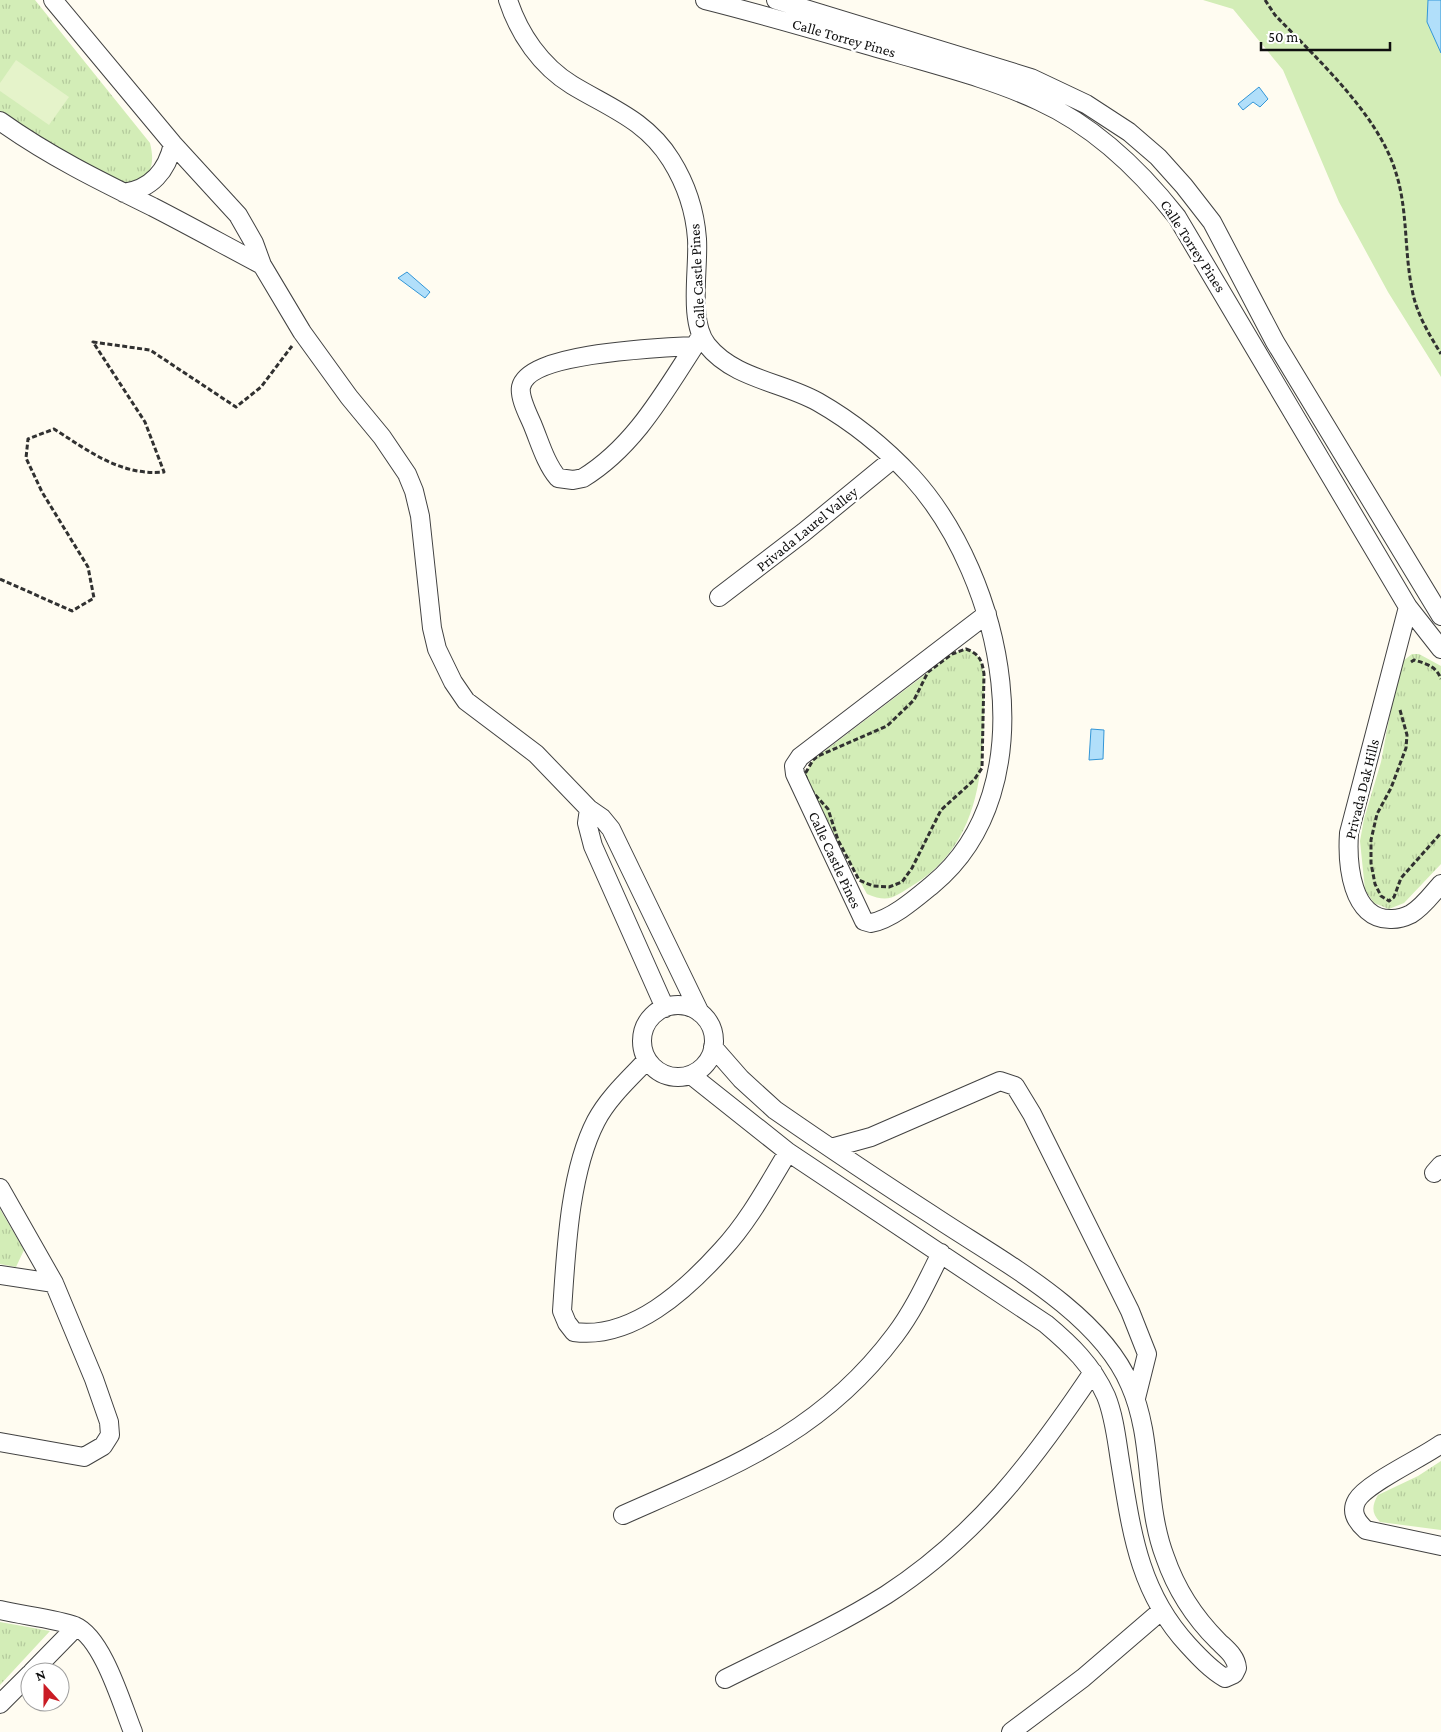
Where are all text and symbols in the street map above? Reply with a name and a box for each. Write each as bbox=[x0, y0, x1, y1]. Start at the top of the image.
street label: Calle Torrey Pines bbox=[790, 16, 898, 61]
scale bar bbox=[1261, 20, 1390, 52]
text: 50 m bbox=[1268, 29, 1298, 45]
street label: Calle Torrey Pines bbox=[1156, 197, 1229, 296]
street label: Calle Castle Pines bbox=[686, 223, 708, 329]
street label: Privada Laurel Valley bbox=[753, 483, 861, 575]
street label: Privada Dak Hills bbox=[1342, 737, 1382, 841]
street label: Calle Castle Pines bbox=[806, 809, 864, 911]
north arrow bbox=[20, 1662, 70, 1712]
text: N bbox=[33, 1666, 48, 1684]

